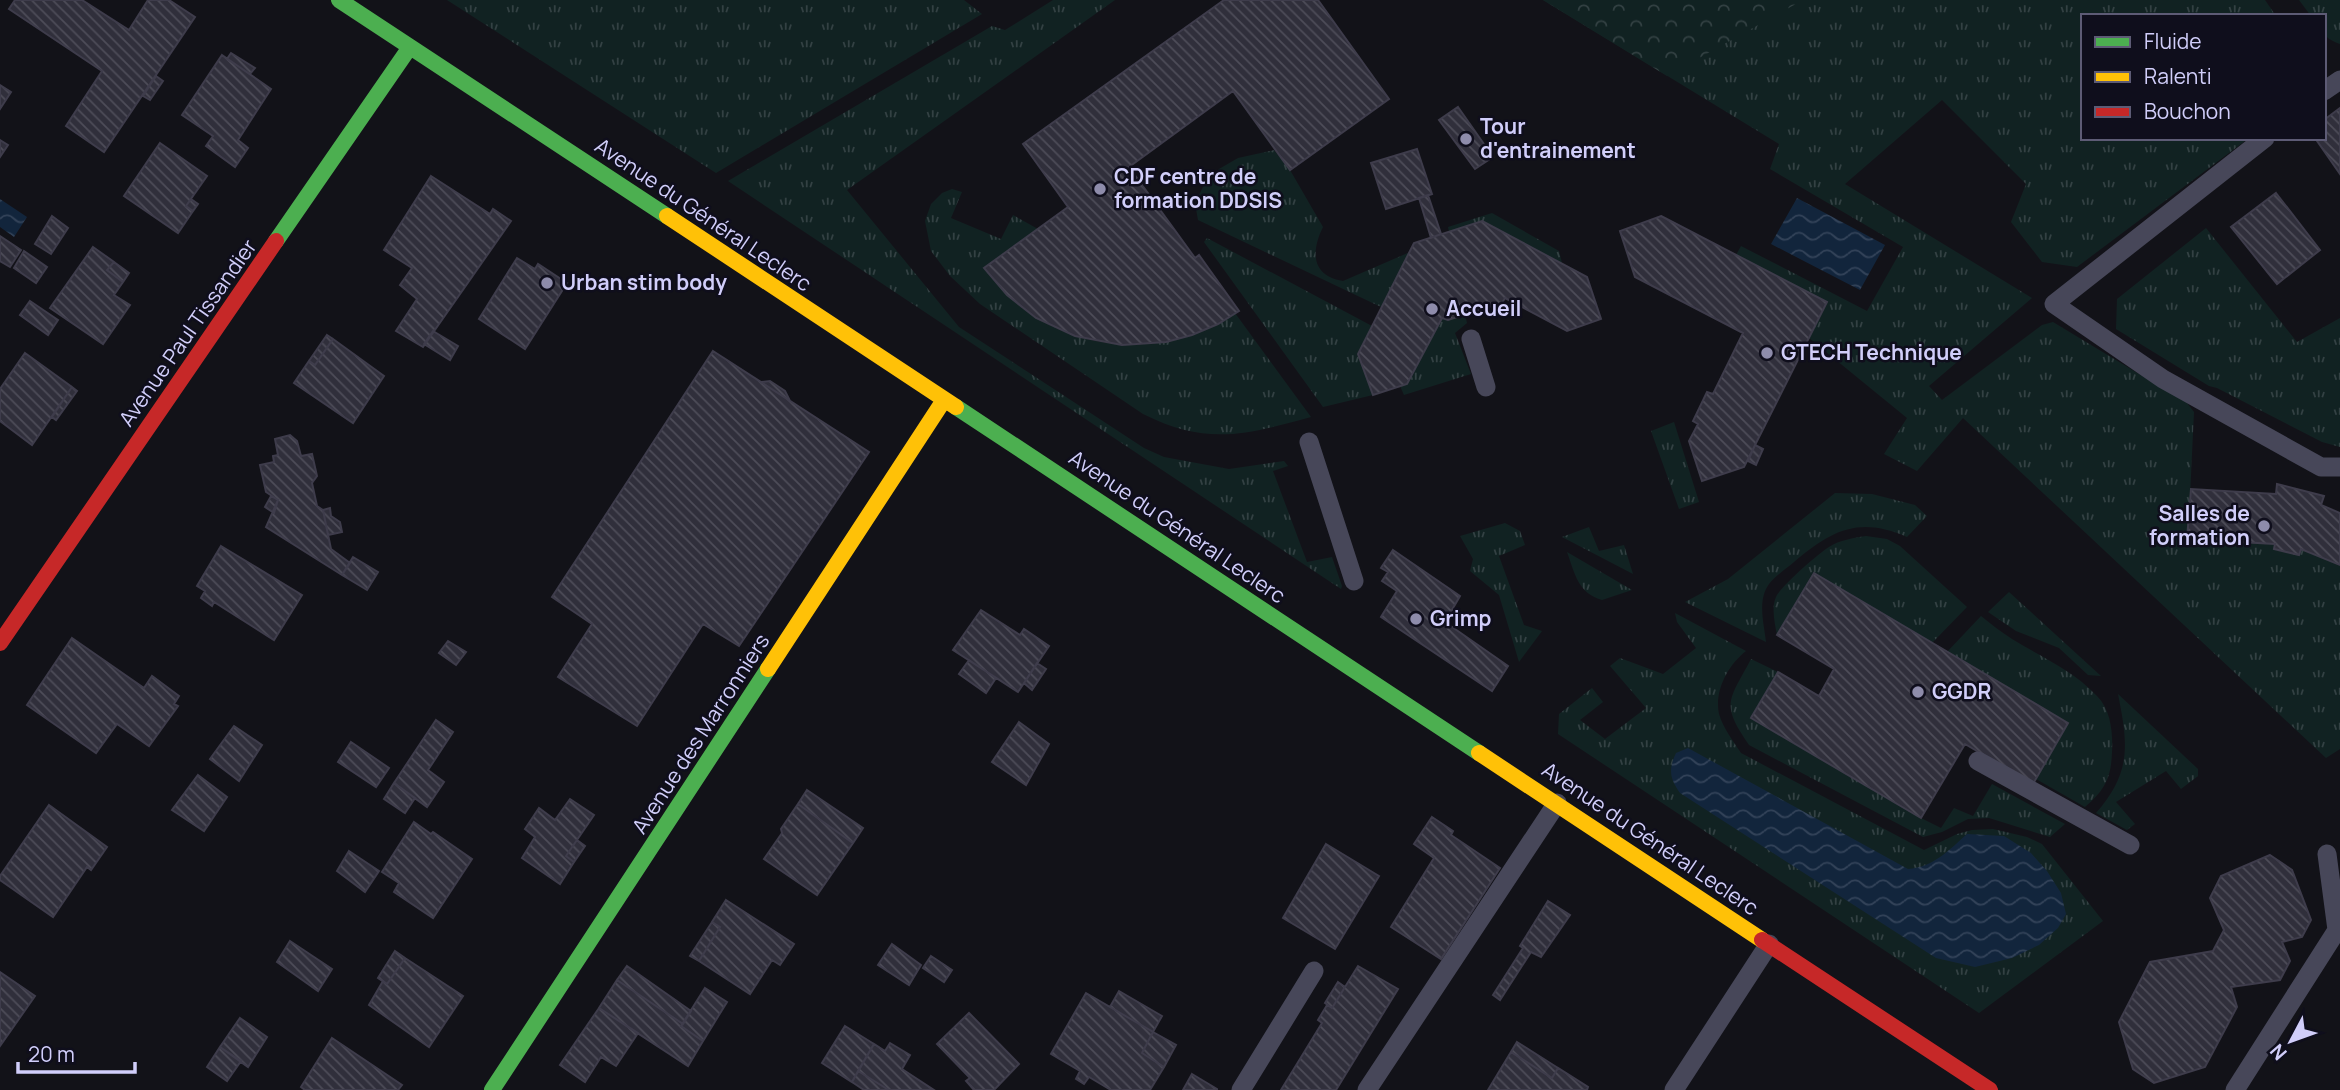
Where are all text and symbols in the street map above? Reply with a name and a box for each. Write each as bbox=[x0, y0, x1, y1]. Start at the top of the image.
legend bbox=[2081, 14, 2326, 140]
text: Fluide bbox=[2144, 27, 2202, 55]
text: Ralenti bbox=[2144, 62, 2212, 90]
text: Bouchon bbox=[2144, 97, 2231, 125]
place label: Tour d'entrainement bbox=[1480, 112, 1636, 164]
street label: Avenue du Général Leclerc bbox=[590, 131, 817, 297]
marker: Tour d'entrainement bbox=[1458, 131, 1474, 147]
place label: CDF centre de formation DDSIS bbox=[1114, 162, 1282, 214]
marker: CDF centre de formation DDSIS bbox=[1092, 181, 1108, 197]
street label: Avenue Paul Tissandier bbox=[112, 233, 263, 431]
place label: Urban stim body bbox=[561, 268, 727, 296]
marker: Urban stim body bbox=[539, 275, 555, 291]
place label: Accueil bbox=[1446, 294, 1522, 322]
marker: Accueil bbox=[1424, 301, 1440, 317]
place label: GTECH Technique bbox=[1781, 338, 1962, 366]
marker: GTECH Technique bbox=[1759, 345, 1775, 361]
street label: Avenue du Général Leclerc bbox=[1064, 443, 1291, 609]
place label: Salles de formation bbox=[2149, 499, 2250, 551]
marker: Salles de formation bbox=[2256, 518, 2272, 534]
place label: Grimp bbox=[1430, 604, 1492, 632]
marker: Grimp bbox=[1408, 611, 1424, 627]
street label: Avenue des Marronniers bbox=[625, 628, 775, 839]
place label: GGDR bbox=[1932, 677, 1991, 705]
marker: GGDR bbox=[1910, 684, 1926, 700]
street label: Avenue du Général Leclerc bbox=[1537, 755, 1764, 921]
north arrow bbox=[2256, 1006, 2326, 1076]
scale bar bbox=[18, 1030, 135, 1074]
text: N bbox=[2264, 1038, 2292, 1066]
text: 20 m bbox=[28, 1040, 75, 1068]

